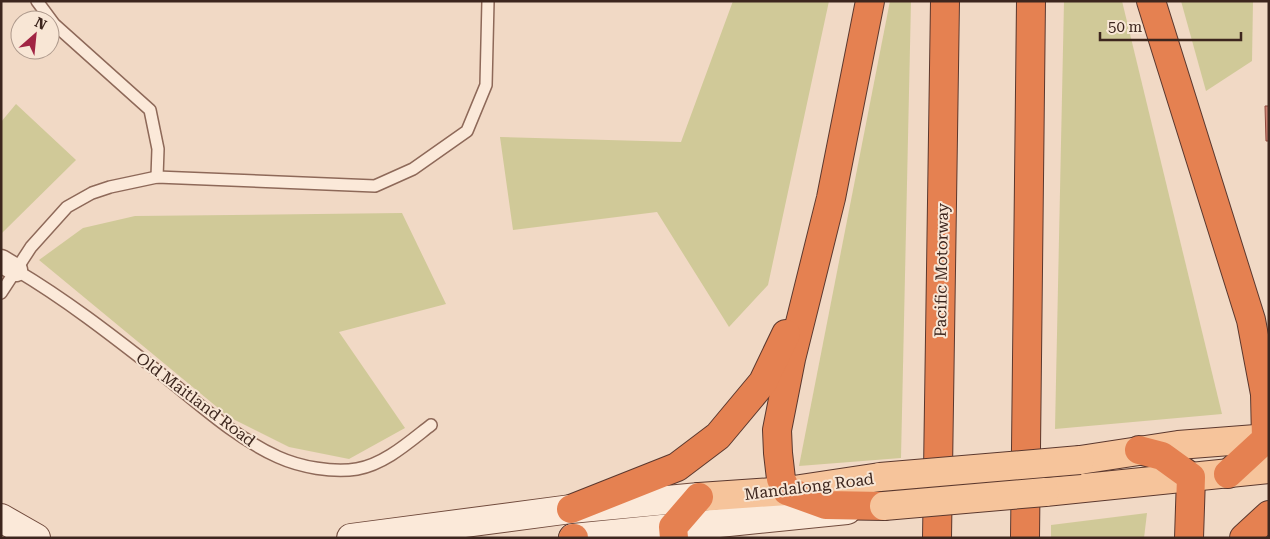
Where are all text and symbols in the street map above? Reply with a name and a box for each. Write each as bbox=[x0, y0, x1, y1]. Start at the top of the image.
north arrow bbox=[10, 10, 60, 60]
scale bar bbox=[1100, 10, 1241, 42]
text: N bbox=[32, 14, 50, 33]
text: 50 m bbox=[1108, 18, 1143, 36]
street label: Pacific Motorway bbox=[931, 202, 952, 337]
street label: Old Maitland Road bbox=[132, 348, 259, 450]
street label: Mandalong Road bbox=[743, 469, 875, 504]

